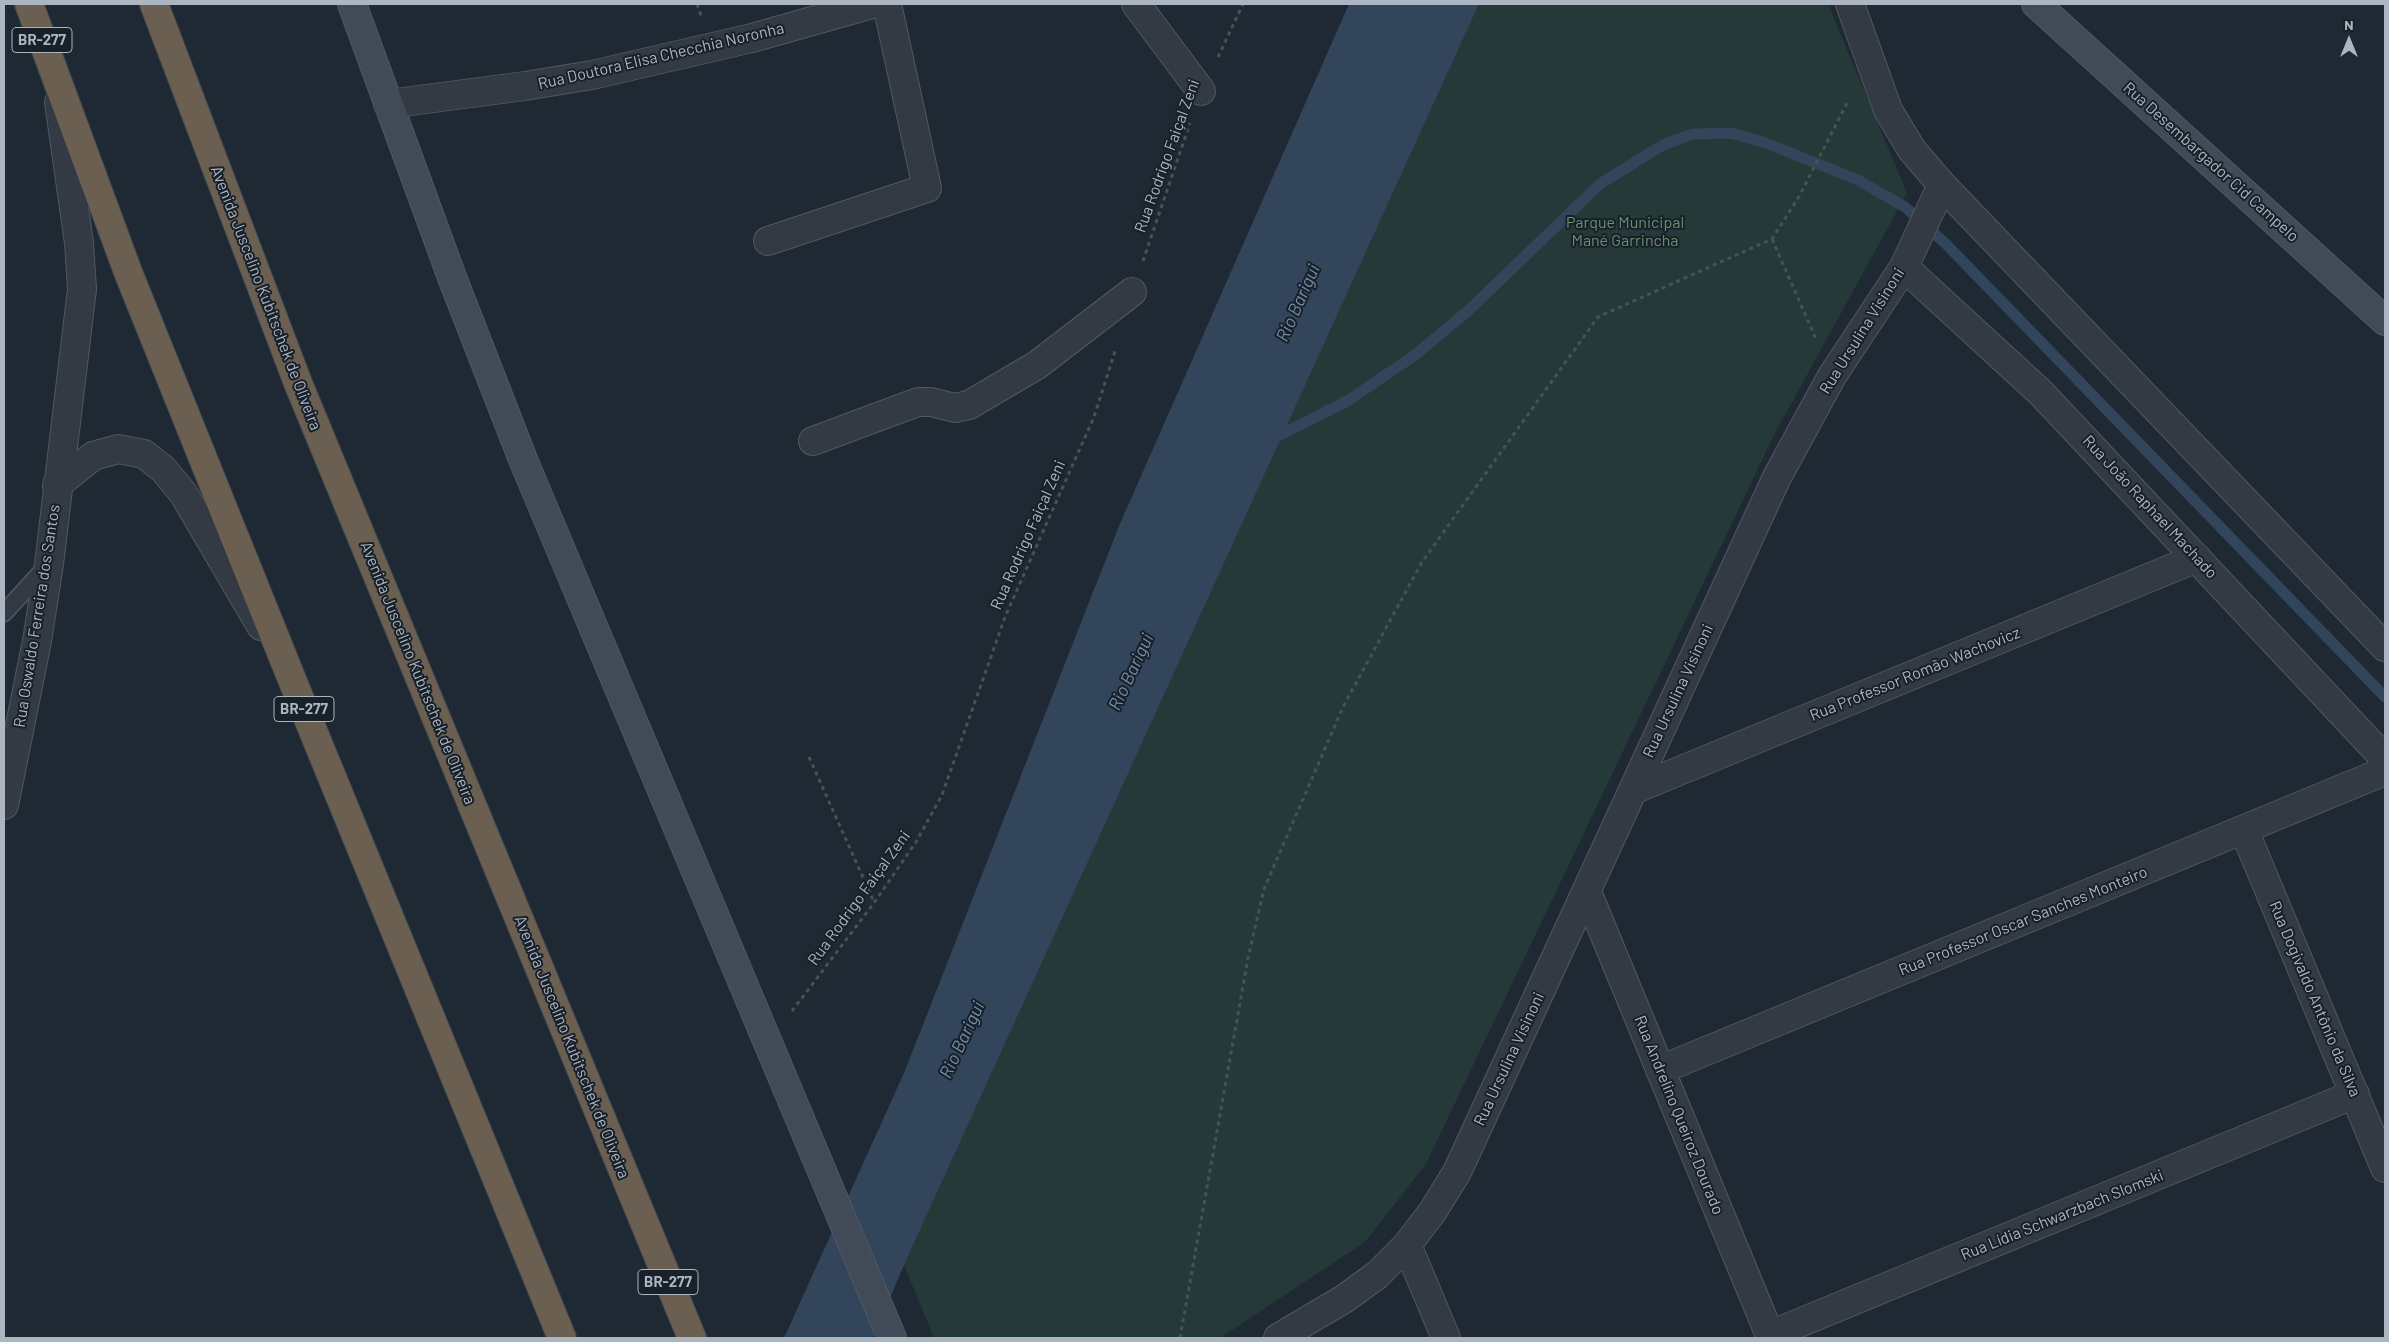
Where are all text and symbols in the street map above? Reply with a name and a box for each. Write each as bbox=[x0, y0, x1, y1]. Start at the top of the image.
north arrow bbox=[2324, 15, 2374, 65]
text: N bbox=[2344, 16, 2354, 33]
street label: Rua Doutora Elisa Checchia Noronha bbox=[536, 18, 786, 94]
road number: BR-277 bbox=[12, 28, 72, 52]
street label: Rua Rodrigo Faiçal Zeni bbox=[1130, 77, 1204, 235]
street label: Rua Desembargador Cid Campelo bbox=[2119, 78, 2303, 246]
street label: Avenida Juscelino Kubitschek de Oliveira bbox=[207, 163, 325, 433]
park label: Parque Municipal Mané Garrincha bbox=[1566, 213, 1684, 251]
water label: Rio Barigui bbox=[1271, 261, 1325, 345]
street label: Rua Ursulina Visinoni bbox=[1815, 264, 1909, 398]
street label: Rua João Raphael Machado bbox=[2079, 431, 2221, 583]
street label: Rua Rodrigo Faiçal Zeni bbox=[986, 457, 1070, 613]
street label: Rua Oswaldo Ferreira dos Santos bbox=[10, 503, 64, 729]
street label: Avenida Juscelino Kubitschek de Oliveira bbox=[356, 539, 480, 807]
street label: Rua Ursulina Visinoni bbox=[1639, 621, 1717, 761]
street label: Rua Professor Romão Wachovicz bbox=[1807, 623, 2023, 725]
water label: Rio Barigui bbox=[1104, 630, 1158, 714]
road number: BR-277 bbox=[274, 696, 334, 722]
street label: Rua Rodrigo Faiçal Zeni bbox=[804, 827, 914, 969]
street label: Rua Professor Oscar Sanches Monteiro bbox=[1896, 862, 2150, 980]
street label: Rua Dogivaldo Antônio da Silva bbox=[2265, 898, 2365, 1100]
street label: Avenida Juscelino Kubitschek de Oliveira bbox=[510, 913, 634, 1181]
street label: Rua Ursulina Visinoni bbox=[1470, 989, 1548, 1129]
water label: Rio Barigui bbox=[935, 998, 989, 1082]
street label: Rua Andrelino Queiroz Dourado bbox=[1630, 1013, 1728, 1217]
street label: Rua Lídia Schwarzbach Slomski bbox=[1958, 1165, 2166, 1265]
road number: BR-277 bbox=[638, 1270, 698, 1294]

